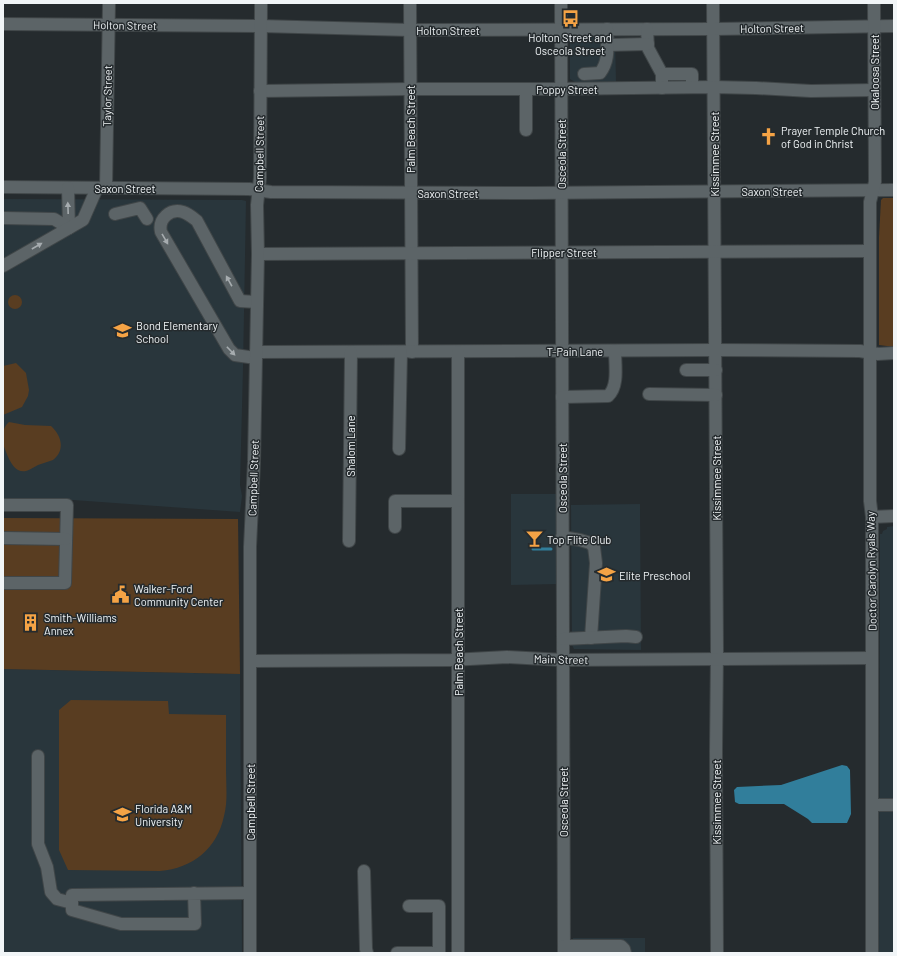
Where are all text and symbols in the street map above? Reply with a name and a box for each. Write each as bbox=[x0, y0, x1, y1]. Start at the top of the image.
bus stop icon: Holton Street and Osceola Street bbox=[560, 9, 580, 29]
street label: Holton Street bbox=[93, 18, 157, 32]
street label: Holton Street bbox=[740, 21, 804, 35]
street label: Holton Street bbox=[416, 24, 480, 37]
place label: Holton Street and Osceola Street bbox=[528, 31, 612, 57]
street label: Okaloosa Street bbox=[868, 34, 881, 110]
street label: Taylor Street bbox=[100, 65, 114, 127]
street label: Poppy Street bbox=[536, 83, 598, 96]
street label: Palm Beach Street bbox=[404, 85, 417, 173]
street label: Kissimmee Street bbox=[708, 112, 721, 196]
street label: Campbell Street bbox=[252, 116, 266, 192]
street label: Osceola Street bbox=[555, 119, 568, 189]
place label: Prayer Temple Church of God in Christ bbox=[781, 124, 885, 150]
church icon: Prayer Temple Church of God in Christ bbox=[758, 126, 778, 146]
street label: Saxon Street bbox=[94, 182, 156, 195]
street label: Saxon Street bbox=[741, 185, 803, 198]
street label: Saxon Street bbox=[417, 187, 479, 200]
one-way arrow bbox=[65, 202, 72, 214]
one-way arrow bbox=[162, 233, 169, 245]
one-way arrow bbox=[31, 243, 43, 250]
street label: Flipper Street bbox=[531, 246, 597, 259]
one-way arrow bbox=[226, 275, 233, 287]
place label: Bond Elementary School bbox=[136, 319, 218, 345]
school or university icon: Bond Elementary School bbox=[113, 321, 133, 341]
street label: T-Pain Lane bbox=[547, 345, 603, 358]
one-way arrow bbox=[227, 346, 236, 356]
street label: Shalom Lane bbox=[344, 415, 357, 477]
street label: Kissimmee Street bbox=[710, 436, 723, 520]
street label: Campbell Street bbox=[245, 440, 261, 516]
street label: Osceola Street bbox=[556, 443, 569, 513]
street label: Doctor Carolyn Ryals Way bbox=[863, 511, 879, 631]
bar icon: Top Flite Club bbox=[524, 529, 544, 549]
place label: Top Flite Club bbox=[547, 533, 611, 546]
school or university icon: Elite Preschool bbox=[596, 565, 616, 585]
place label: Elite Preschool bbox=[619, 569, 691, 582]
place label: Walker-Ford Community Center bbox=[134, 582, 223, 608]
public building icon: Walker-Ford Community Center bbox=[111, 584, 131, 604]
street label: Palm Beach Street bbox=[452, 608, 465, 696]
place label: Smith-Williams Annex bbox=[44, 611, 117, 637]
building icon: Smith-Williams Annex bbox=[21, 613, 41, 633]
street label: Main Street bbox=[534, 652, 588, 666]
street label: Kissimmee Street bbox=[710, 760, 723, 844]
street label: Campbell Street bbox=[244, 764, 257, 840]
street label: Osceola Street bbox=[557, 767, 570, 837]
place label: Florida A&M University bbox=[135, 802, 192, 828]
school or university icon: Florida A&M University bbox=[112, 804, 132, 824]

